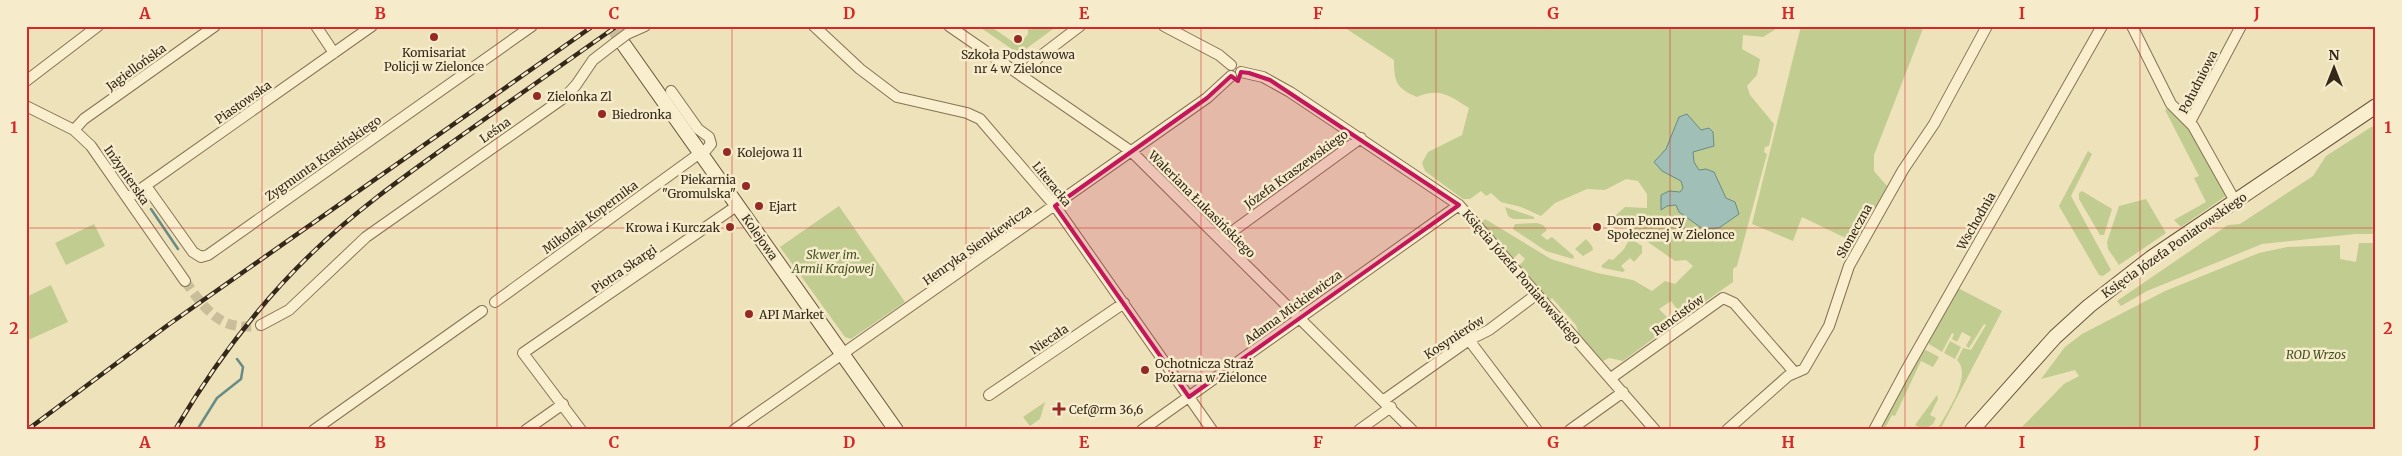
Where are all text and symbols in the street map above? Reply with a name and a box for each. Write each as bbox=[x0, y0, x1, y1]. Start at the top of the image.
text: A bbox=[138, 3, 151, 23]
text: B bbox=[374, 3, 386, 23]
text: C bbox=[609, 3, 619, 23]
text: D bbox=[843, 3, 855, 23]
text: E bbox=[1079, 3, 1090, 23]
text: F bbox=[1313, 3, 1323, 23]
text: G bbox=[1547, 3, 1559, 23]
text: H bbox=[1781, 3, 1795, 23]
text: I bbox=[2019, 3, 2025, 23]
text: J bbox=[2253, 3, 2260, 23]
marker: Komisariat Policji w Zielonce bbox=[428, 31, 440, 43]
marker: Szkoła Podstawowa nr 4 w Zielonce bbox=[1012, 33, 1024, 45]
street label: Jagiellońska bbox=[102, 40, 169, 94]
north arrow bbox=[2310, 42, 2360, 92]
place label: Komisariat Policji w Zielonce bbox=[384, 45, 484, 74]
text: N bbox=[2328, 46, 2340, 64]
place label: Szkoła Podstawowa nr 4 w Zielonce bbox=[961, 47, 1076, 76]
street label: Południowa bbox=[2176, 47, 2221, 116]
street label: Piastowska bbox=[212, 77, 274, 127]
place label: Zielonka Zl bbox=[547, 89, 612, 104]
marker: Zielonka Zl bbox=[531, 90, 543, 102]
place label: Biedronka bbox=[612, 107, 672, 122]
marker: Biedronka bbox=[596, 108, 608, 120]
street label: Zygmunta Krasińskiego bbox=[262, 112, 384, 204]
street label: Leśna bbox=[477, 114, 514, 146]
text: 1 bbox=[10, 117, 18, 137]
text: 1 bbox=[2384, 117, 2392, 137]
street label: Józefa Kraszewskiego bbox=[1240, 126, 1351, 212]
street label: Inżynierska bbox=[101, 142, 153, 208]
place label: Kolejowa 11 bbox=[737, 145, 803, 160]
marker: Kolejowa 11 bbox=[721, 146, 733, 158]
street label: Waleriana Łukasińskiego bbox=[1145, 147, 1259, 261]
street label: Literacka bbox=[1029, 158, 1075, 210]
place label: Piekarnia "Gromulska" bbox=[662, 172, 737, 201]
street label: Mikołaja Kopernika bbox=[539, 177, 641, 257]
marker: Piekarnia "Gromulska" bbox=[740, 180, 752, 192]
street label: Wschodnia bbox=[1953, 189, 1999, 253]
street label: Księcia Józefa Poniatowskiego bbox=[2099, 189, 2249, 301]
place label: Ejart bbox=[769, 199, 797, 214]
marker: Ejart bbox=[753, 200, 765, 212]
street label: Henryka Sienkiewicza bbox=[920, 201, 1035, 288]
street label: Słoneczna bbox=[1833, 201, 1875, 261]
street label: Księcia Józefa Poniatowskiego bbox=[1459, 207, 1585, 347]
street label: Kolejowa bbox=[739, 211, 781, 263]
place label: Dom Pomocy Społecznej w Zielonce bbox=[1607, 213, 1734, 242]
place label: Krowa i Kurczak bbox=[626, 220, 720, 235]
marker: Krowa i Kurczak bbox=[724, 221, 736, 233]
marker: Dom Pomocy Społecznej w Zielonce bbox=[1591, 221, 1603, 233]
street label: Piotra Skargi bbox=[589, 242, 659, 296]
park label: Skwer im. Armii Krajowej bbox=[791, 247, 874, 276]
street label: Adama Mickiewicza bbox=[1241, 266, 1345, 348]
street label: Rencistów bbox=[1649, 291, 1707, 339]
place label: API Market bbox=[758, 307, 824, 322]
marker: API Market bbox=[743, 308, 755, 320]
street label: Kosynierów bbox=[1421, 312, 1487, 362]
text: 2 bbox=[9, 318, 19, 338]
text: 2 bbox=[2383, 318, 2393, 338]
street label: Niecała bbox=[1027, 321, 1071, 357]
park label: ROD Wrzos bbox=[2286, 347, 2346, 362]
place label: Ochotnicza Straż Pożarna w Zielonce bbox=[1155, 356, 1267, 385]
marker: Ochotnicza Straż Pożarna w Zielonce bbox=[1139, 364, 1151, 376]
place label: Cef@rm 36,6 bbox=[1069, 402, 1143, 417]
marker: Cef@rm 36,6 bbox=[1053, 403, 1065, 415]
text: A bbox=[138, 432, 151, 452]
text: B bbox=[374, 432, 386, 452]
text: C bbox=[609, 432, 619, 452]
text: D bbox=[843, 432, 855, 452]
text: E bbox=[1079, 432, 1090, 452]
text: F bbox=[1313, 432, 1323, 452]
text: G bbox=[1547, 432, 1559, 452]
text: H bbox=[1781, 432, 1795, 452]
text: I bbox=[2019, 432, 2025, 452]
text: J bbox=[2253, 432, 2260, 452]

